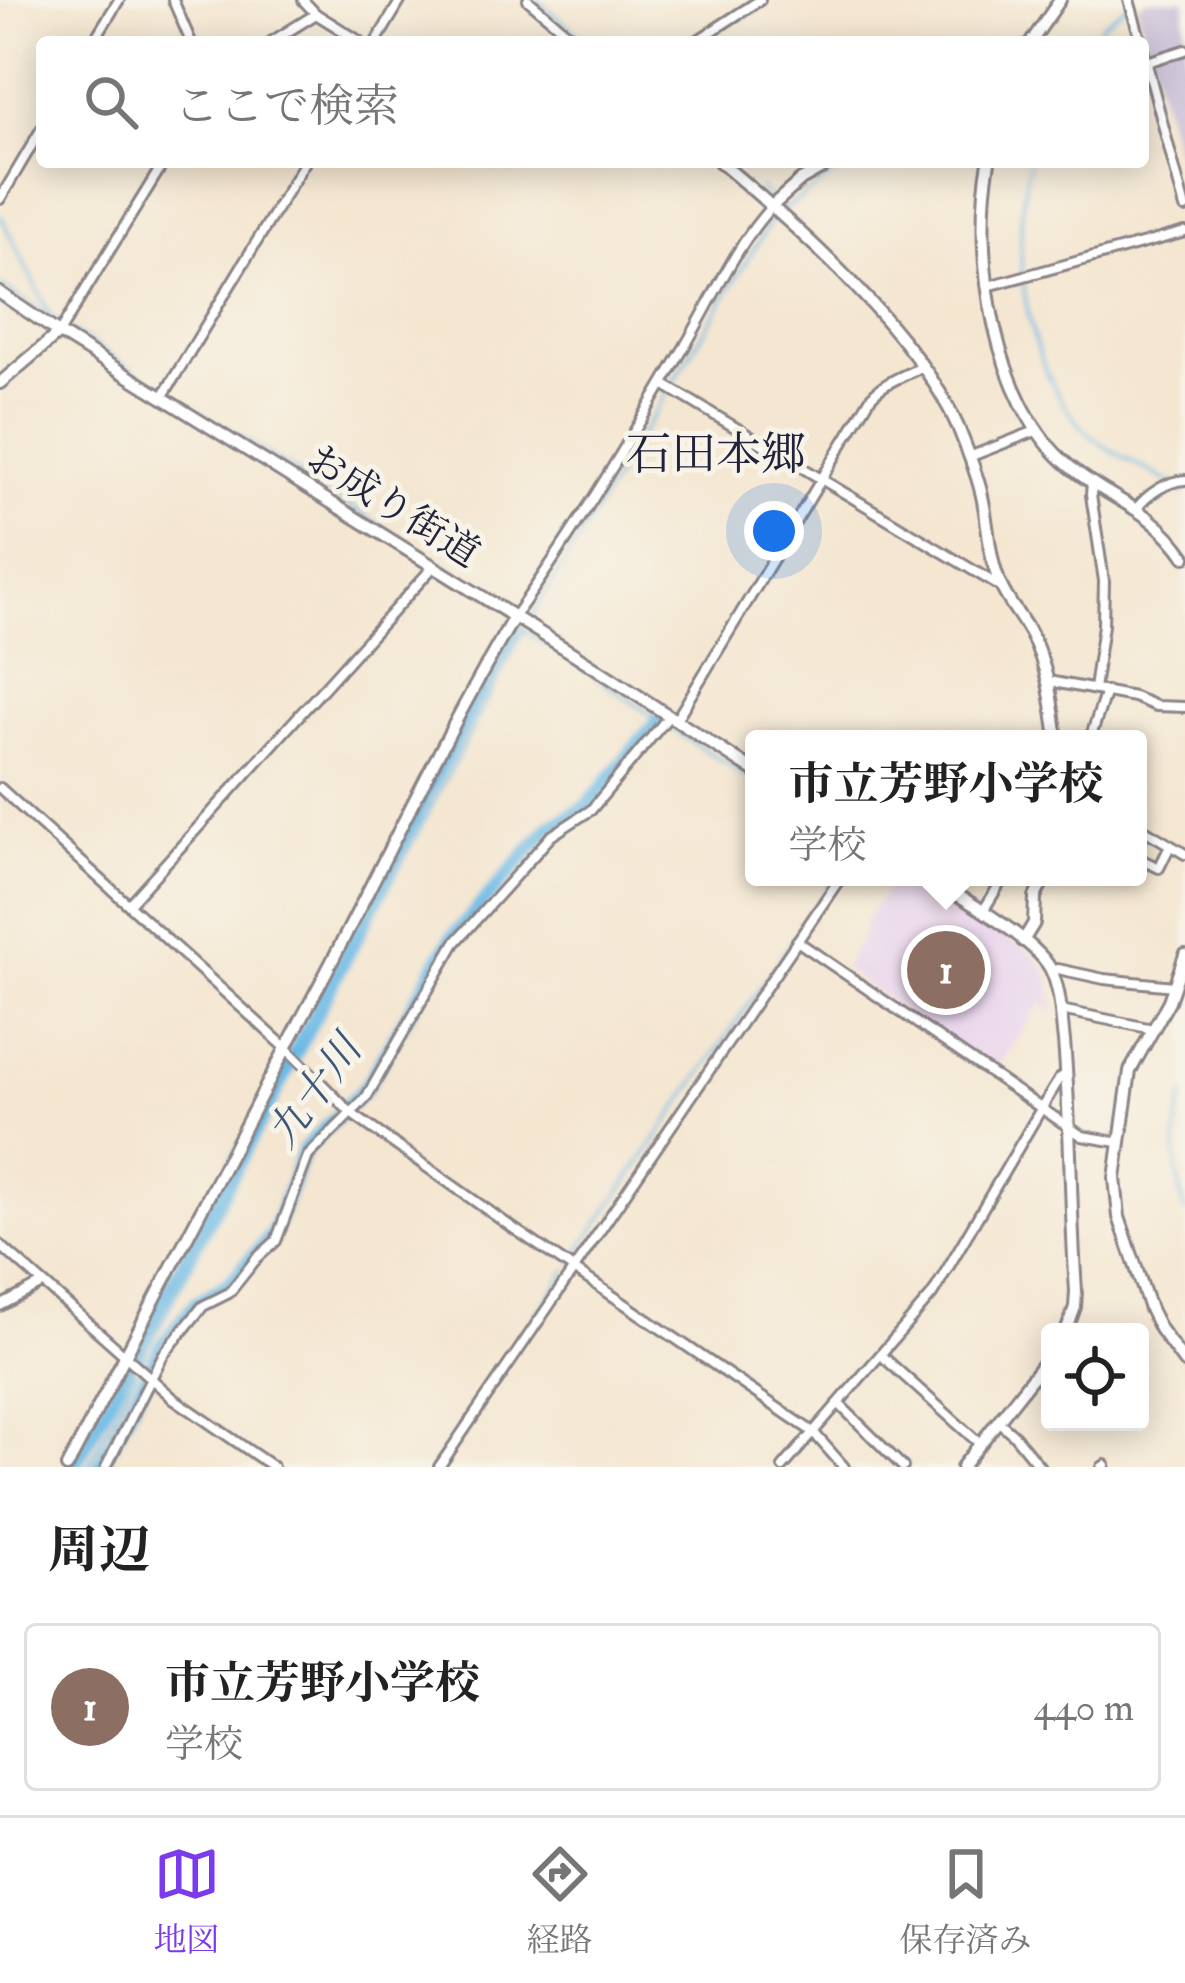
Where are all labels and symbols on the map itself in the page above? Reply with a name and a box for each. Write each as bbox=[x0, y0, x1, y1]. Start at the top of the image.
district label: 石田本郷 bbox=[626, 427, 806, 483]
street label: お成り街道 bbox=[297, 434, 489, 578]
your location bbox=[744, 501, 804, 561]
pin: 1 bbox=[907, 925, 985, 1015]
water label: 九十川 bbox=[257, 1023, 375, 1158]

